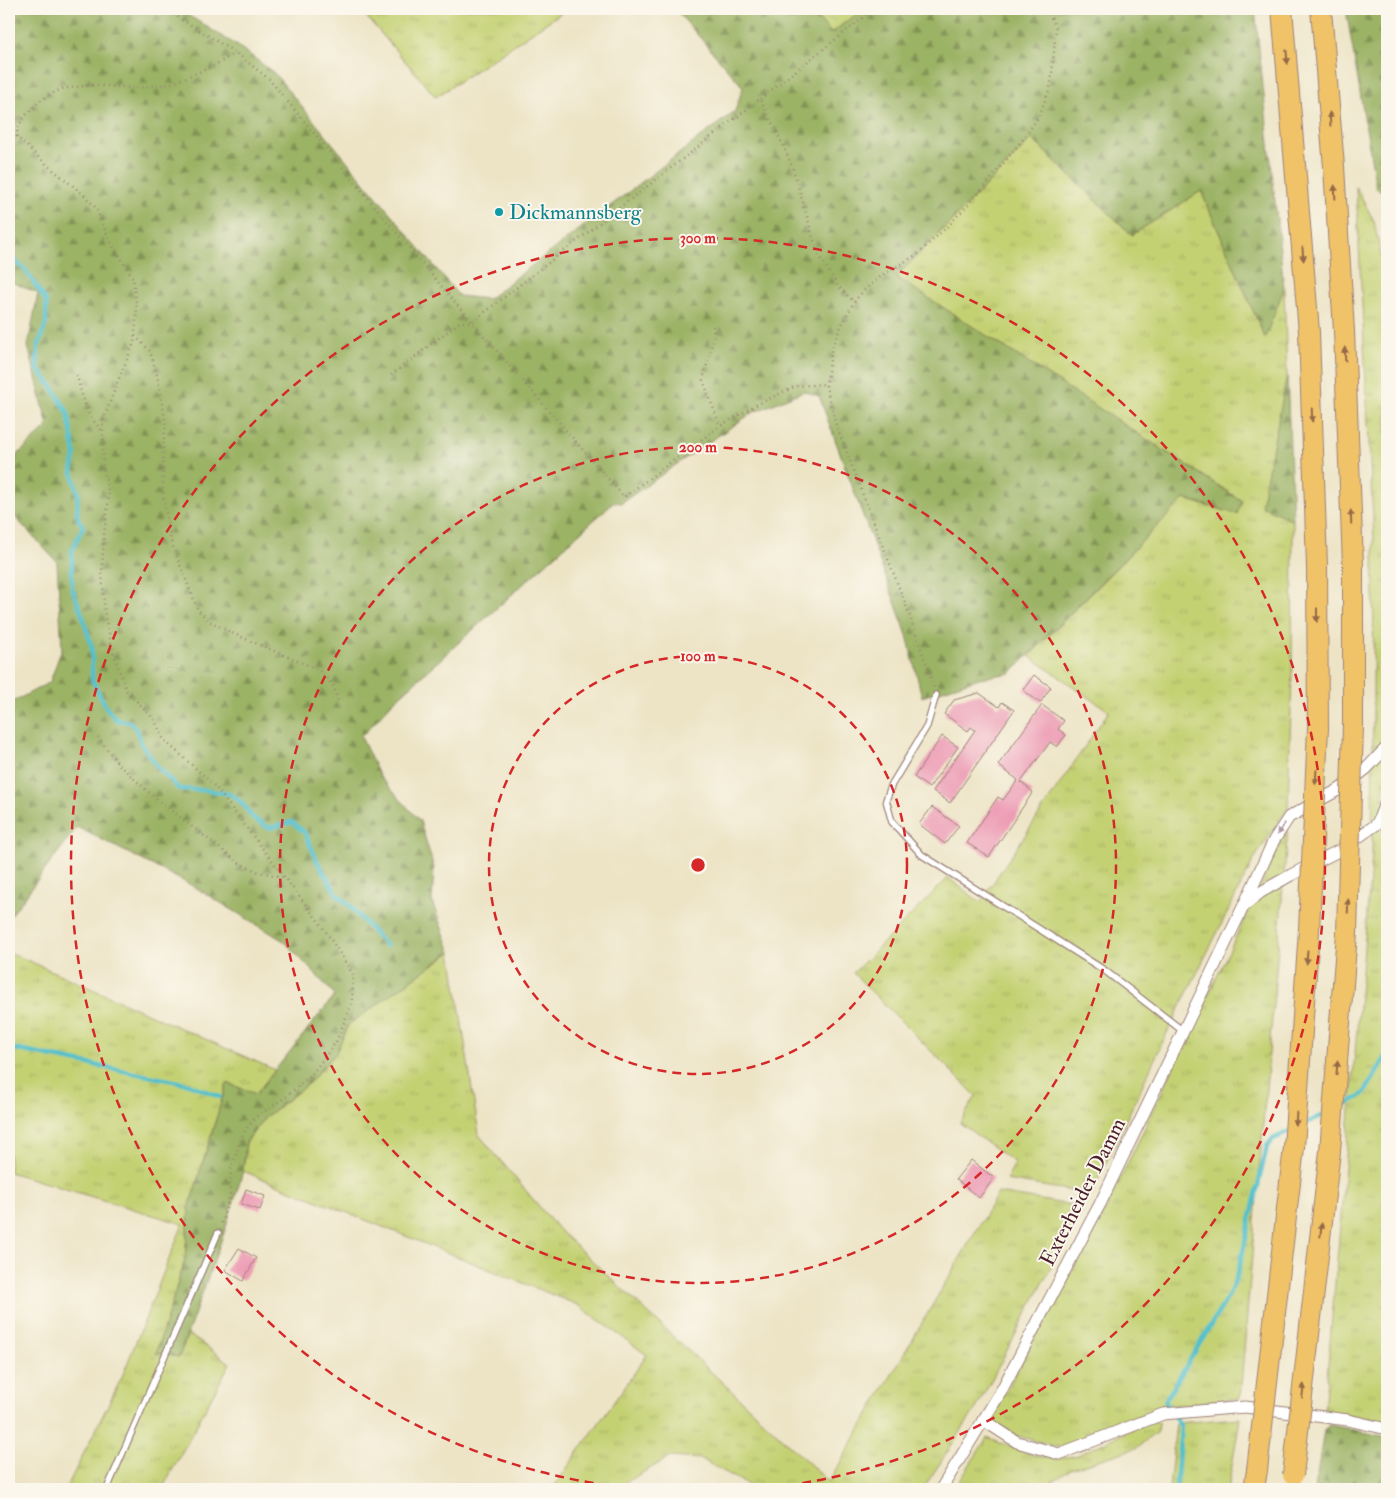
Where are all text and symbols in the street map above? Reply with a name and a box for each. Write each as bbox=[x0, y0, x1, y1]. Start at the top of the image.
one-way arrow bbox=[1283, 50, 1291, 66]
one-way arrow bbox=[1326, 110, 1334, 126]
one-way arrow bbox=[1331, 184, 1339, 200]
place label: Dickmannsberg bbox=[509, 199, 642, 226]
marker: Dickmannsberg bbox=[493, 206, 505, 218]
text: 300 m bbox=[680, 229, 716, 248]
one-way arrow bbox=[1299, 246, 1307, 262]
one-way arrow bbox=[1340, 346, 1348, 362]
one-way arrow bbox=[1308, 408, 1316, 424]
text: 200 m bbox=[679, 438, 717, 457]
one-way arrow bbox=[1347, 508, 1355, 524]
one-way arrow bbox=[1313, 607, 1321, 623]
text: 100 m bbox=[680, 647, 716, 666]
one-way arrow bbox=[1312, 769, 1320, 785]
one-way arrow bbox=[1276, 822, 1286, 836]
centre of rings bbox=[689, 856, 707, 874]
one-way arrow bbox=[1344, 898, 1352, 914]
one-way arrow bbox=[1303, 949, 1311, 965]
one-way arrow bbox=[1333, 1060, 1341, 1076]
one-way arrow bbox=[1292, 1111, 1300, 1127]
street label: Exterheider Damm bbox=[1034, 1113, 1132, 1271]
one-way arrow bbox=[1317, 1222, 1325, 1238]
one-way arrow bbox=[1299, 1383, 1307, 1399]

